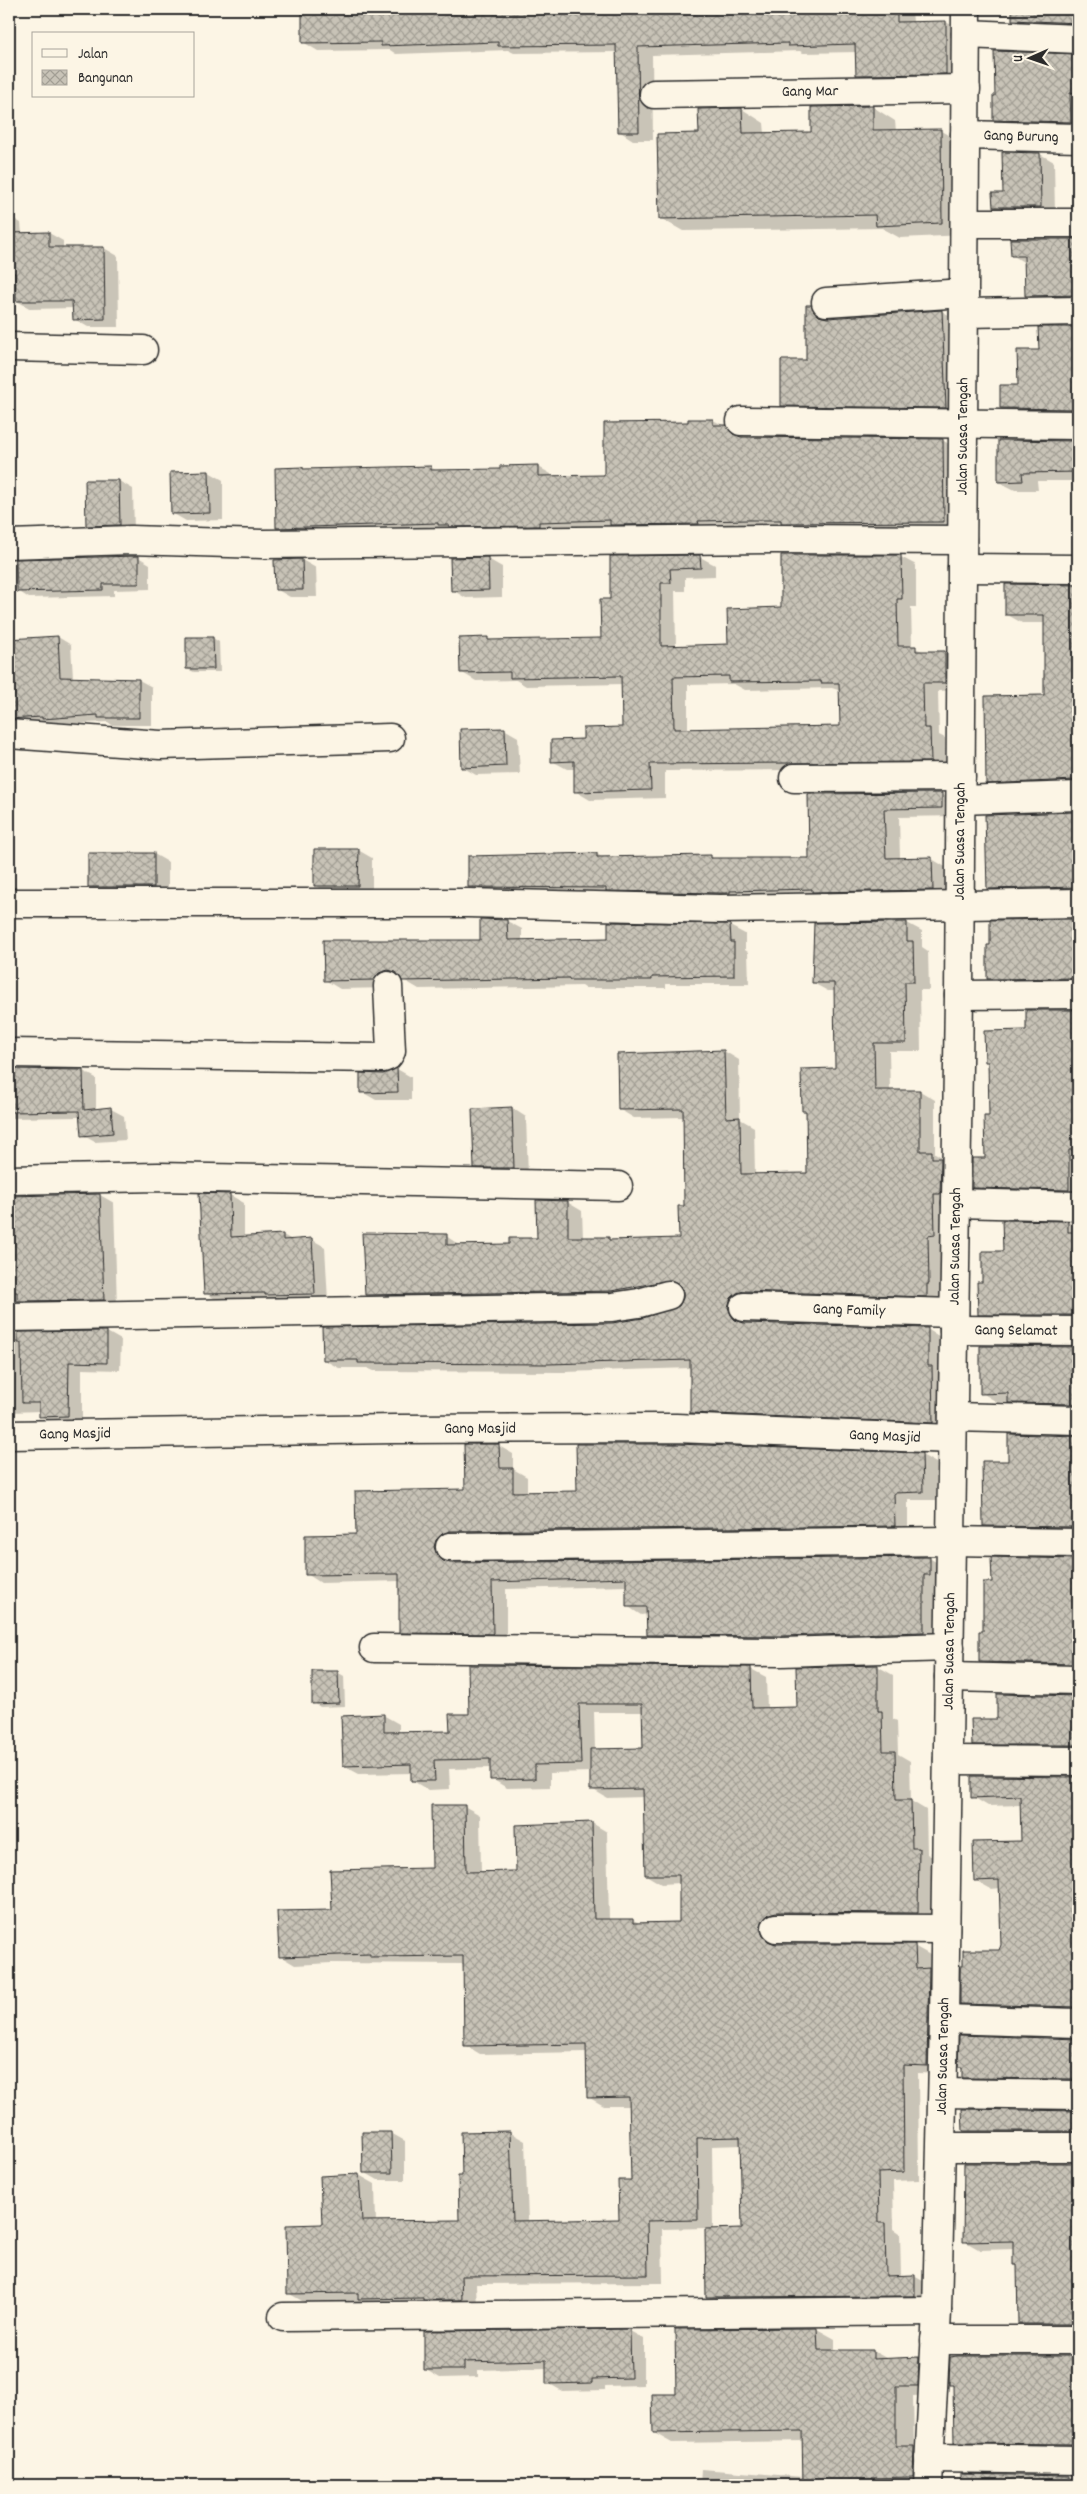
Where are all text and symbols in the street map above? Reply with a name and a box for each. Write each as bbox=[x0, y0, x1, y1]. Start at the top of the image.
legend bbox=[32, 32, 195, 98]
north arrow bbox=[1004, 32, 1054, 82]
text: Jalan bbox=[78, 44, 108, 66]
text: U bbox=[1009, 54, 1029, 62]
text: Bangunan bbox=[78, 68, 133, 90]
street label: Gang Mar bbox=[782, 80, 838, 103]
street label: Gang Burung bbox=[983, 124, 1059, 149]
street label: Jalan Suasa Tengah bbox=[951, 377, 975, 495]
street label: Jalan Suasa Tengah bbox=[948, 782, 972, 900]
street label: Jalan Suasa Tengah bbox=[943, 1187, 968, 1306]
street label: Gang Family bbox=[812, 1297, 886, 1323]
street label: Gang Selamat bbox=[974, 1319, 1058, 1342]
street label: Gang Masjid bbox=[444, 1417, 516, 1440]
street label: Gang Masjid bbox=[39, 1422, 111, 1446]
street label: Gang Masjid bbox=[848, 1423, 921, 1449]
street label: Jalan Suasa Tengah bbox=[937, 1592, 962, 1710]
street label: Jalan Suasa Tengah bbox=[930, 1997, 956, 2116]

